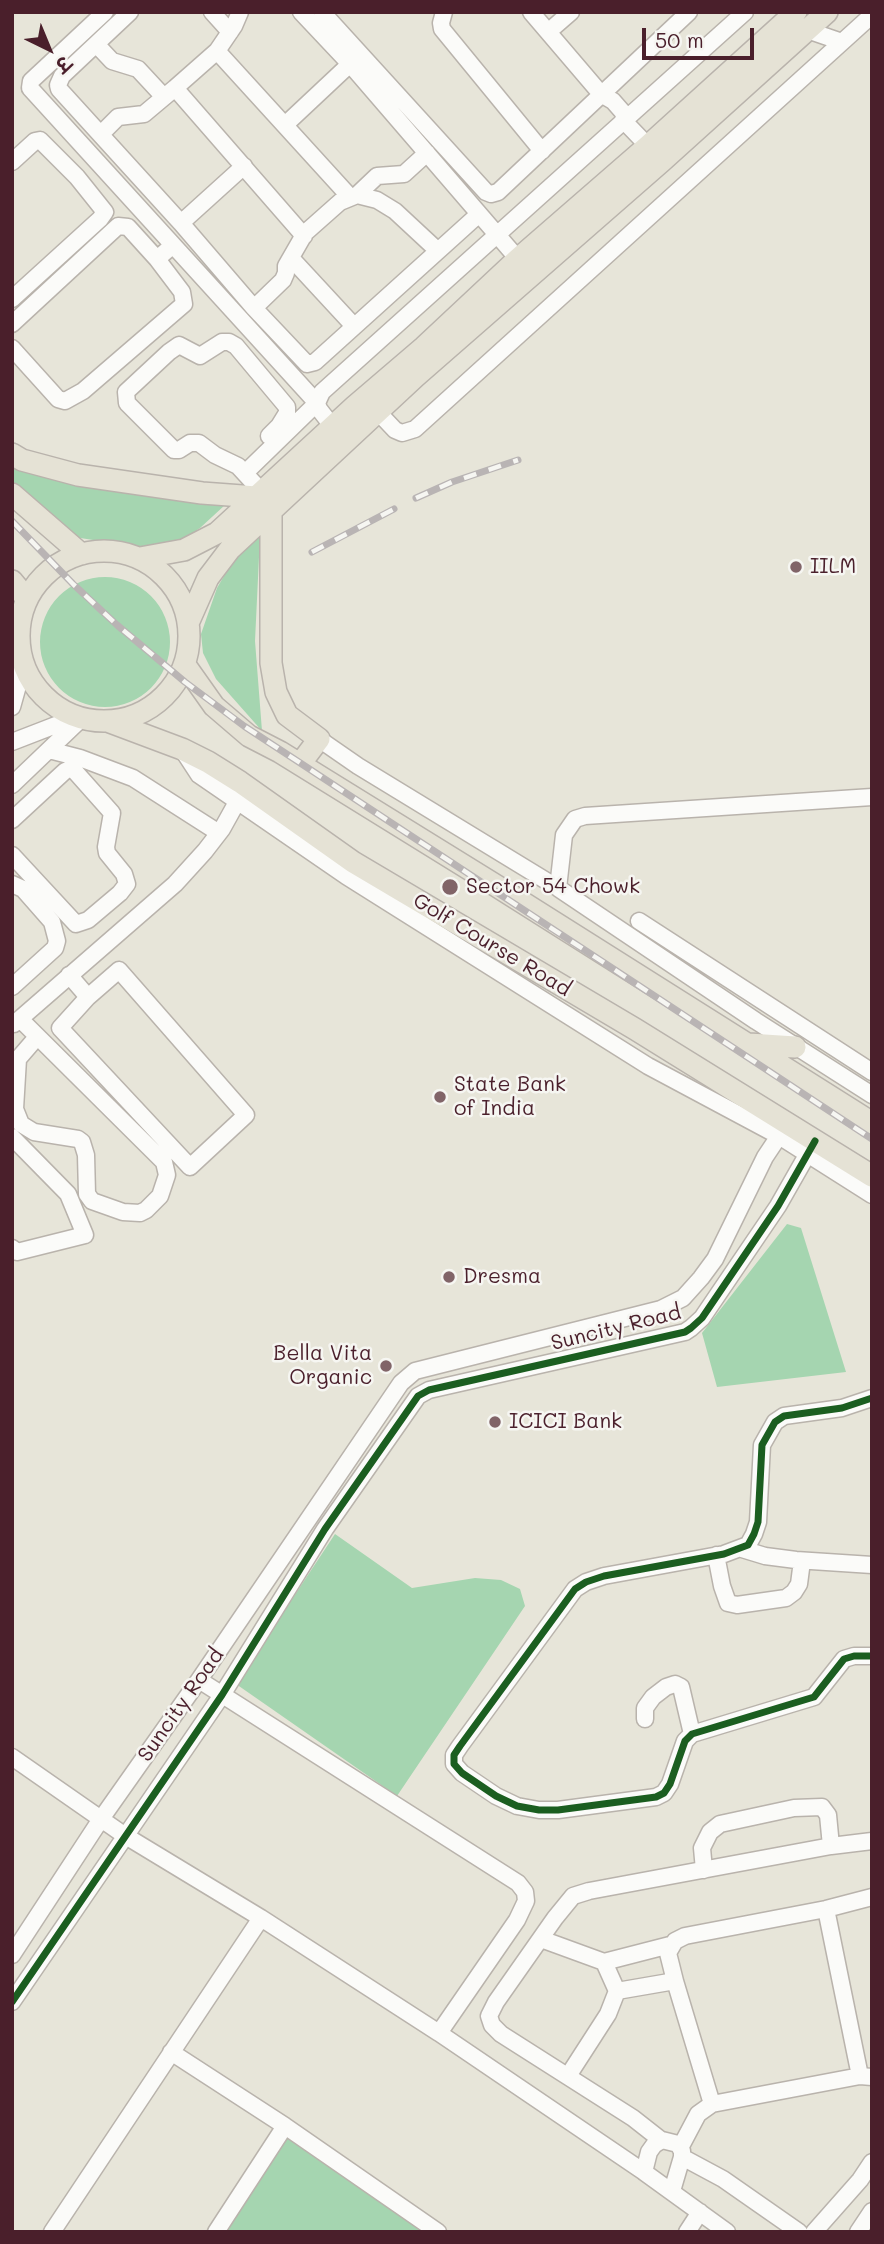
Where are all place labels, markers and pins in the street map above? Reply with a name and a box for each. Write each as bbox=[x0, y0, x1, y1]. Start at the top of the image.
place label: IILM bbox=[810, 554, 856, 580]
marker: IILM bbox=[788, 559, 804, 575]
place label: Sector 54 Chowk bbox=[466, 874, 640, 900]
marker: Sector 54 Chowk bbox=[440, 877, 460, 897]
place label: State Bank of India bbox=[454, 1072, 566, 1122]
marker: State Bank of India bbox=[432, 1089, 448, 1105]
place label: Dresma bbox=[463, 1264, 541, 1290]
marker: Dresma bbox=[441, 1269, 457, 1285]
place label: Bella Vita Organic bbox=[273, 1341, 372, 1391]
marker: Bella Vita Organic bbox=[378, 1358, 394, 1374]
place label: ICICI Bank bbox=[509, 1409, 622, 1435]
marker: ICICI Bank bbox=[487, 1414, 503, 1430]

